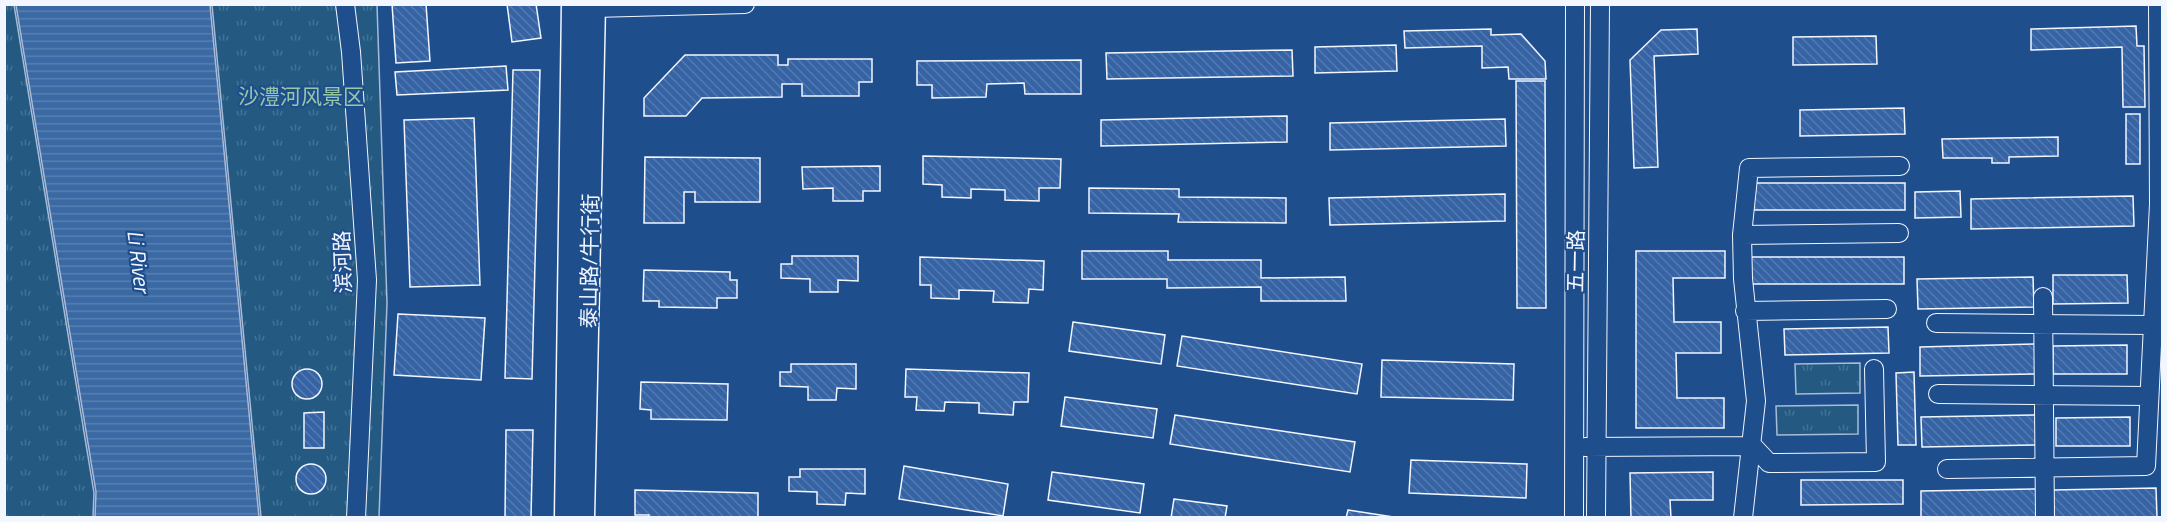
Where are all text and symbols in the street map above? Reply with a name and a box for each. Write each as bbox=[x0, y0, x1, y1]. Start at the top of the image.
park label: 沙澧河风景区 bbox=[238, 80, 364, 112]
street label: 泰山路/牛行街 bbox=[572, 193, 606, 329]
water label: Li River bbox=[118, 228, 160, 297]
street label: 五一路 bbox=[1558, 229, 1592, 293]
street label: 滨河路 bbox=[325, 230, 359, 294]

